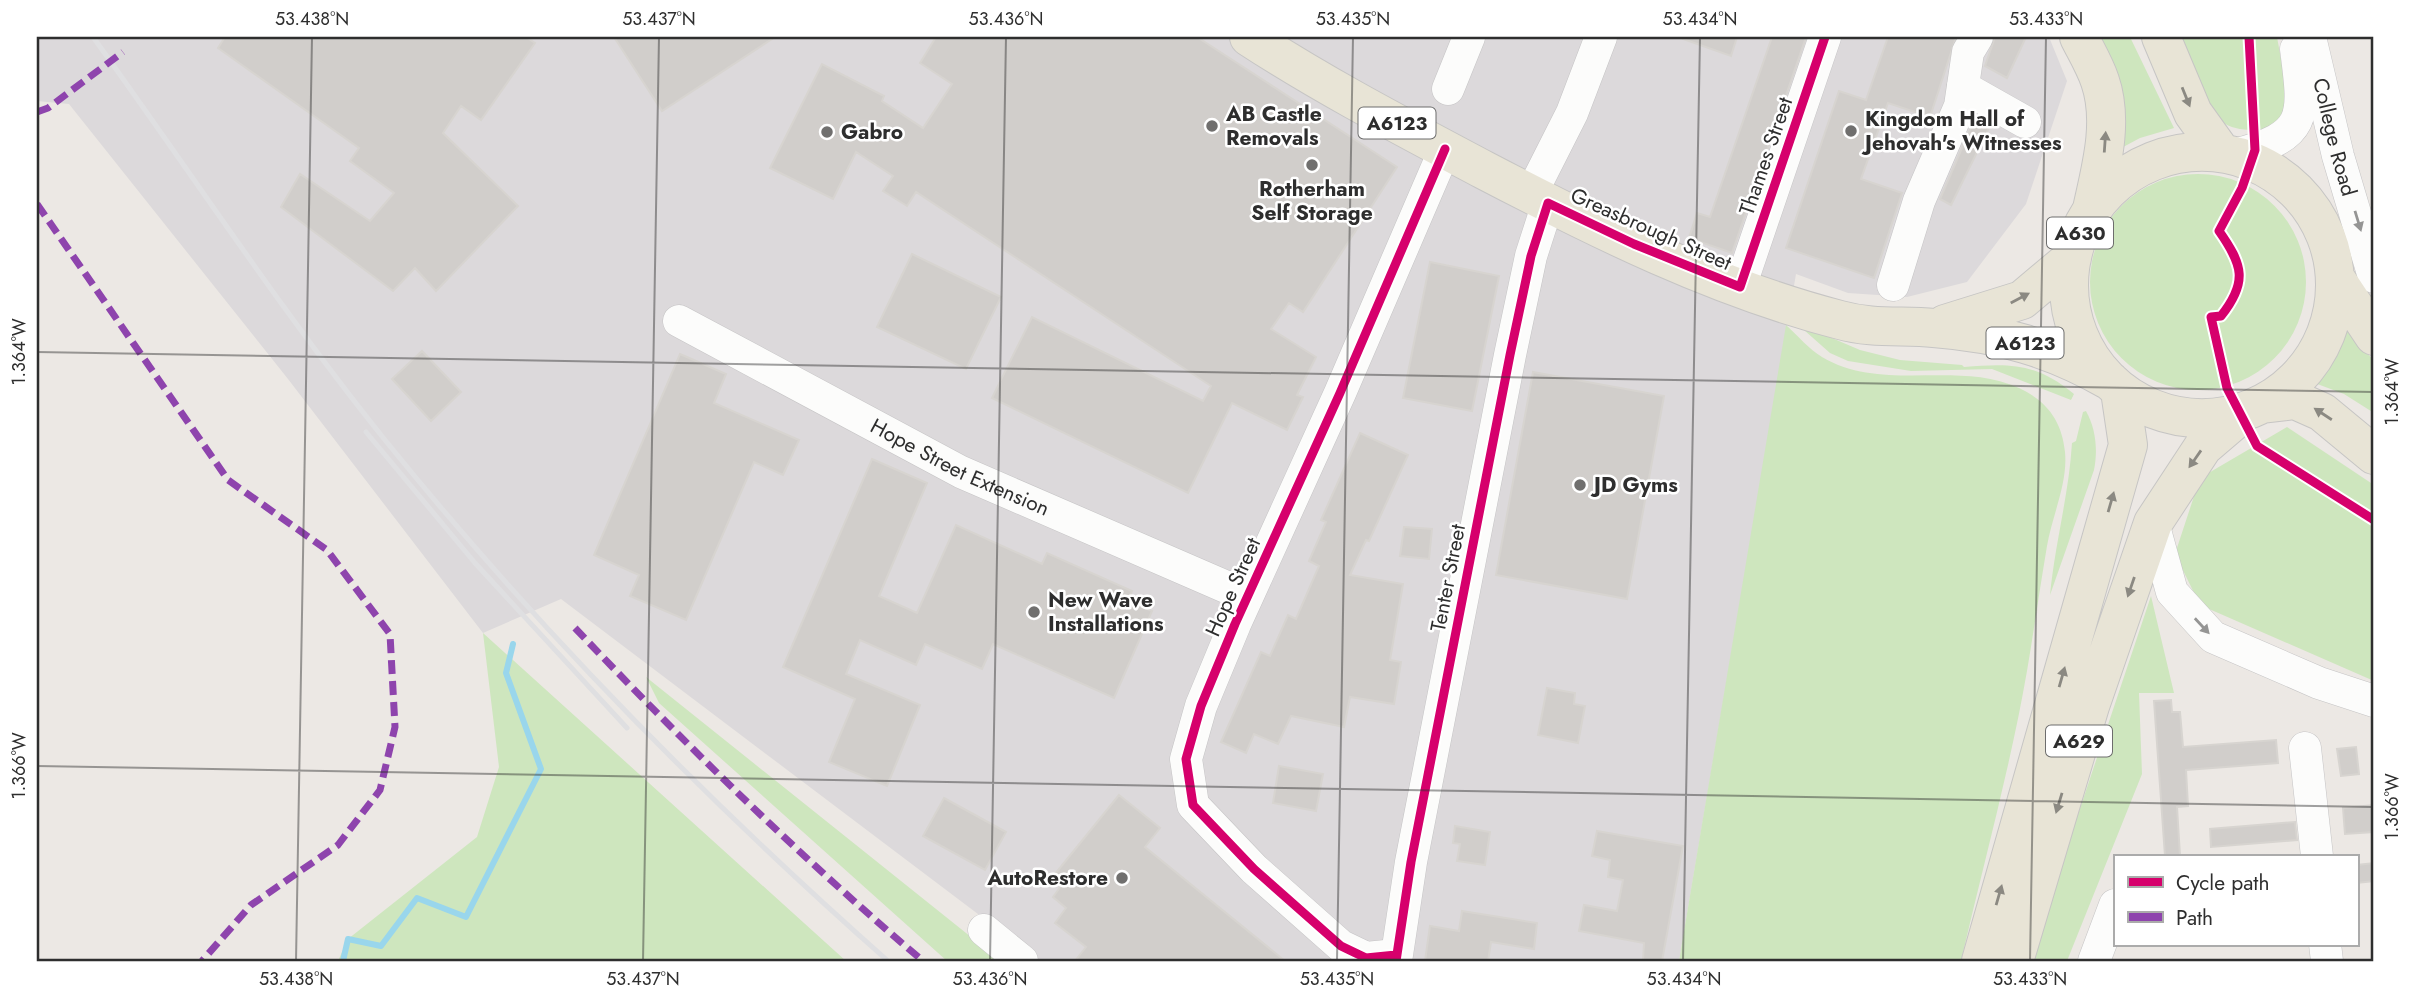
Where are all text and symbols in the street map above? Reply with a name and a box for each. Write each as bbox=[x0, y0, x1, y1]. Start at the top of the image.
text: 53.438°N bbox=[275, 6, 349, 32]
text: 53.437°N bbox=[622, 6, 696, 32]
text: 53.436°N bbox=[969, 6, 1043, 32]
text: 53.435°N bbox=[1316, 6, 1390, 32]
text: 53.434°N bbox=[1663, 6, 1737, 32]
text: 53.433°N bbox=[2009, 6, 2083, 32]
street label: College Road bbox=[2305, 75, 2364, 200]
one-way arrow bbox=[2180, 87, 2192, 107]
street label: Thames Street bbox=[1732, 93, 1800, 219]
place label: AB Castle Removals bbox=[1225, 99, 1322, 153]
place label: Kingdom Hall of Jehovah's Witnesses bbox=[1861, 104, 2062, 158]
road number: A6123 bbox=[1358, 108, 1436, 139]
place label: Gabro bbox=[841, 117, 903, 147]
marker: AB Castle Removals bbox=[1204, 118, 1220, 134]
marker: Kingdom Hall of Jehovah's Witnesses bbox=[1843, 123, 1859, 139]
marker: Gabro bbox=[819, 124, 835, 140]
one-way arrow bbox=[2099, 131, 2110, 153]
marker: Rotherham Self Storage bbox=[1304, 157, 1320, 173]
place label: Rotherham Self Storage bbox=[1251, 174, 1373, 228]
street label: Greasbrough Street bbox=[1566, 180, 1736, 278]
one-way arrow bbox=[2353, 211, 2363, 232]
road number: A630 bbox=[2047, 218, 2113, 248]
one-way arrow bbox=[2011, 292, 2031, 304]
text: 1.364°W bbox=[6, 318, 32, 386]
road number: A6123 bbox=[1986, 328, 2064, 358]
text: 1.364°W bbox=[2379, 358, 2405, 426]
one-way arrow bbox=[2314, 408, 2333, 421]
street label: Hope Street Extension bbox=[865, 411, 1054, 524]
one-way arrow bbox=[2189, 449, 2202, 468]
place label: JD Gyms bbox=[1590, 470, 1678, 500]
marker: JD Gyms bbox=[1572, 477, 1588, 493]
one-way arrow bbox=[2107, 491, 2117, 512]
street label: Tenter Street bbox=[1423, 522, 1473, 634]
street label: Hope Street bbox=[1198, 533, 1268, 641]
one-way arrow bbox=[2125, 577, 2136, 598]
place label: New Wave Installations bbox=[1048, 585, 1164, 639]
marker: New Wave Installations bbox=[1026, 604, 1042, 620]
one-way arrow bbox=[2194, 617, 2211, 634]
one-way arrow bbox=[2057, 666, 2067, 687]
road number: A629 bbox=[2046, 726, 2112, 756]
text: 1.366°W bbox=[6, 732, 32, 799]
text: 1.366°W bbox=[2379, 773, 2405, 840]
one-way arrow bbox=[2054, 793, 2064, 814]
legend bbox=[2114, 855, 2358, 946]
place label: AutoRestore bbox=[986, 863, 1108, 893]
text: Cycle path bbox=[2176, 868, 2269, 898]
marker: AutoRestore bbox=[1114, 870, 1130, 886]
one-way arrow bbox=[1994, 885, 2004, 906]
text: Path bbox=[2176, 903, 2213, 933]
text: 53.438°N bbox=[259, 966, 333, 992]
text: 53.437°N bbox=[606, 966, 680, 992]
text: 53.436°N bbox=[953, 966, 1027, 992]
text: 53.435°N bbox=[1300, 966, 1374, 992]
text: 53.434°N bbox=[1647, 966, 1721, 992]
text: 53.433°N bbox=[1993, 966, 2067, 992]

